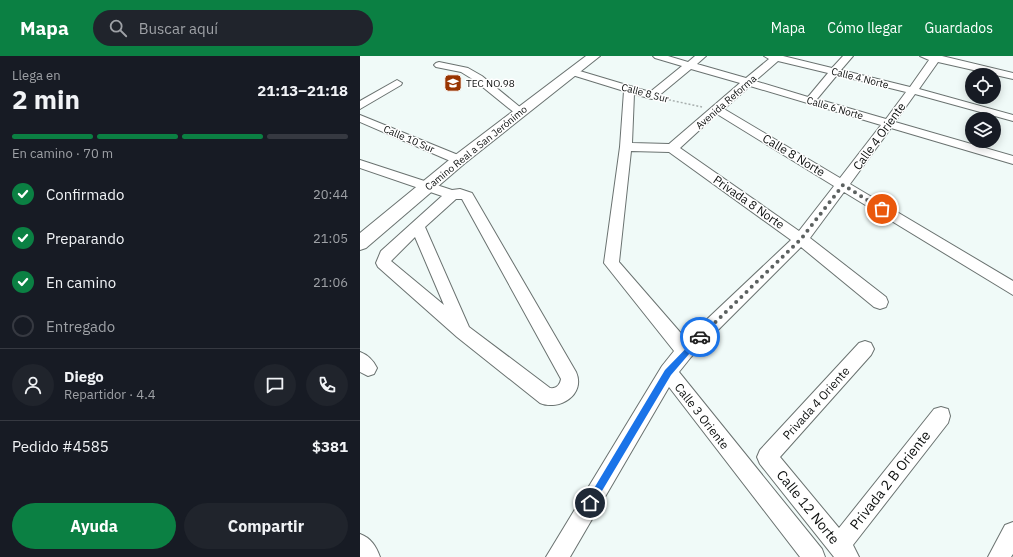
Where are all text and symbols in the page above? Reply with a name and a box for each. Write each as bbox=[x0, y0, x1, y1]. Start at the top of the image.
search box bbox=[93, 10, 373, 46]
text: Mapa bbox=[20, 16, 69, 40]
icon: search bbox=[107, 17, 129, 39]
text: Buscar aquí bbox=[139, 19, 218, 38]
text: Mapa bbox=[771, 19, 805, 37]
text: Cómo llegar bbox=[827, 19, 902, 37]
text: Guardados bbox=[924, 19, 993, 37]
street label: Calle 4 Norte bbox=[830, 65, 890, 92]
text: Llega en bbox=[12, 67, 61, 84]
map controls bbox=[965, 68, 1001, 148]
button: locate bbox=[965, 68, 1001, 104]
street label: Avenida Reforma bbox=[693, 72, 760, 132]
school or university icon: TEC NO.98 bbox=[443, 73, 463, 93]
place label: TEC NO.98 bbox=[466, 77, 515, 90]
street label: Calle 8 Sur bbox=[620, 80, 670, 106]
text: 21:13–21:18 bbox=[257, 81, 348, 100]
text: 2 min bbox=[12, 82, 80, 116]
street label: Calle 6 Norte bbox=[805, 94, 865, 122]
street label: Calle 4 Oriente bbox=[849, 99, 909, 173]
street label: Camino Real a San Jerónimo bbox=[422, 102, 530, 193]
button: layers bbox=[965, 112, 1001, 148]
street label: Calle 10 Sur bbox=[381, 122, 437, 156]
street label: Calle 8 Norte bbox=[760, 130, 828, 180]
text: En camino · 70 m bbox=[12, 145, 113, 162]
street label: Privada 8 Norte bbox=[711, 172, 788, 232]
icon: check bbox=[12, 183, 34, 205]
text: Confirmado bbox=[46, 185, 124, 204]
text: 20:44 bbox=[313, 186, 348, 203]
pin bbox=[865, 192, 899, 226]
icon: bag bbox=[871, 198, 893, 220]
icon: check bbox=[12, 227, 34, 249]
text: Preparando bbox=[46, 229, 124, 248]
text: 21:05 bbox=[313, 230, 348, 247]
icon: check bbox=[12, 271, 34, 293]
text: En camino bbox=[46, 273, 116, 292]
text: 21:06 bbox=[313, 274, 348, 291]
text: Entregado bbox=[46, 317, 115, 336]
courier bbox=[680, 317, 720, 357]
icon: car bbox=[689, 326, 711, 348]
street label: Privada 4 Oriente bbox=[779, 363, 853, 443]
button: person bbox=[12, 364, 54, 406]
button: chat bbox=[254, 364, 296, 406]
button: phone bbox=[306, 364, 348, 406]
text: Diego bbox=[64, 367, 104, 386]
street label: Calle 3 Oriente bbox=[672, 380, 733, 452]
text: Repartidor · 4.4 bbox=[64, 386, 155, 403]
street label: Privada 2 B Oriente bbox=[846, 427, 935, 533]
text: Pedido #4585 bbox=[12, 437, 109, 456]
text: $381 bbox=[312, 437, 348, 456]
street label: Calle 12 Norte bbox=[773, 466, 844, 548]
pin bbox=[573, 486, 607, 520]
icon: home bbox=[579, 492, 601, 514]
button: Ayuda bbox=[12, 503, 176, 549]
button: Compartir bbox=[184, 503, 348, 549]

